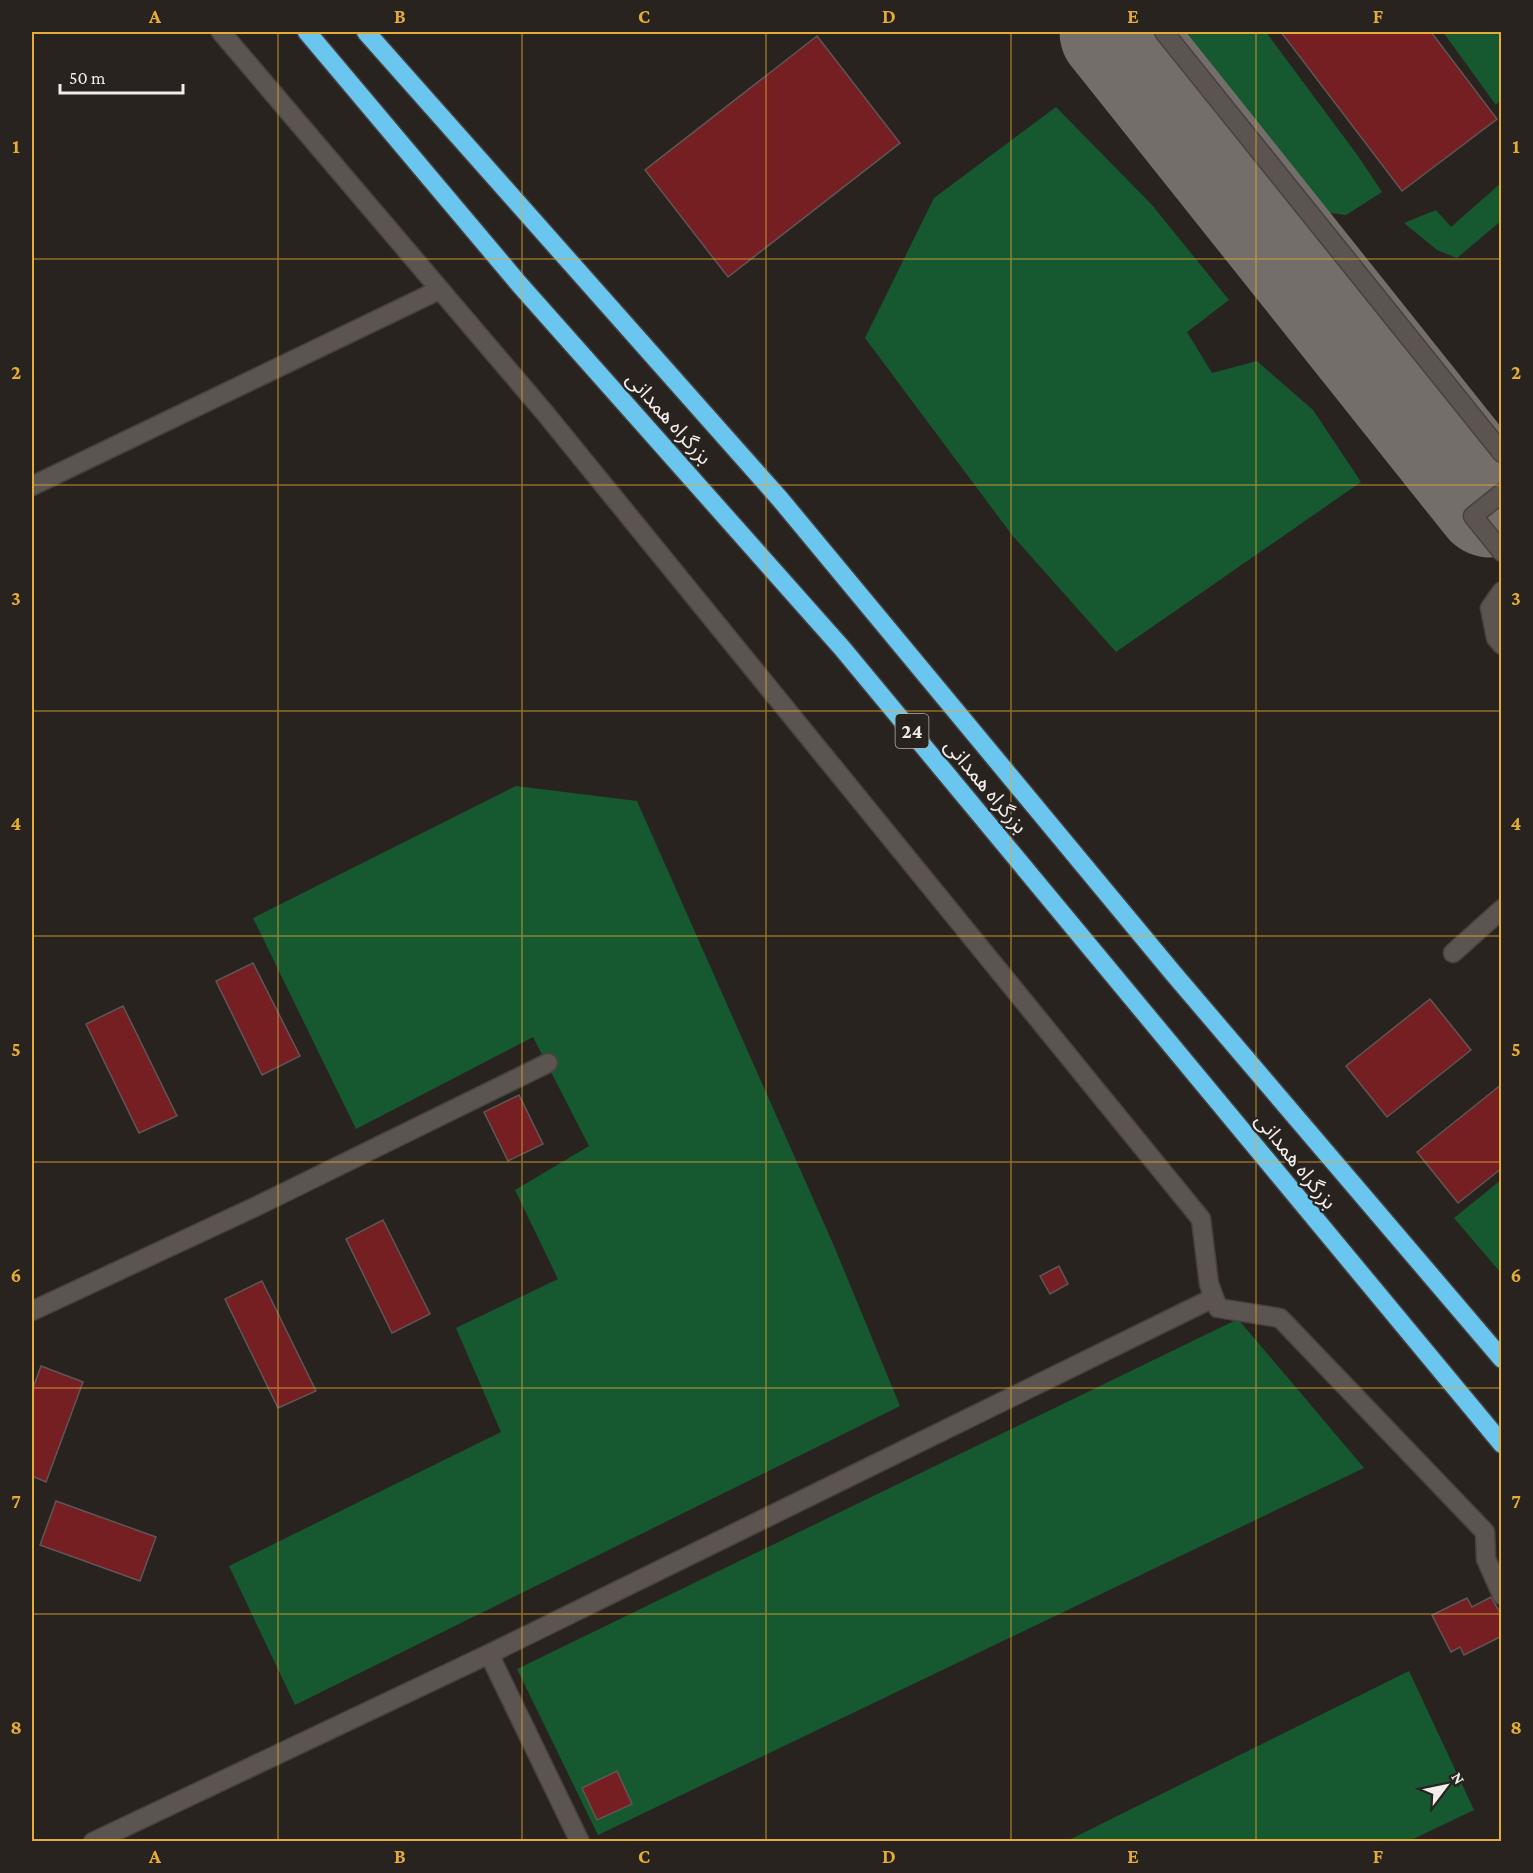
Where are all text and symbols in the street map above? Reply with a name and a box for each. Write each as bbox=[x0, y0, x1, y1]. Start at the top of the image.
text: A bbox=[148, 5, 162, 27]
text: B bbox=[394, 5, 406, 27]
text: C bbox=[638, 5, 650, 27]
text: D bbox=[882, 5, 896, 27]
text: E bbox=[1127, 5, 1139, 27]
text: F bbox=[1373, 5, 1384, 27]
scale bar bbox=[60, 57, 183, 95]
text: 50 m bbox=[69, 68, 106, 88]
text: 1 bbox=[12, 135, 20, 157]
text: 1 bbox=[1512, 135, 1520, 157]
text: 2 bbox=[11, 361, 21, 383]
text: 2 bbox=[1511, 361, 1521, 383]
street label: بزرگراه همدانی bbox=[621, 367, 717, 469]
text: 3 bbox=[11, 587, 21, 609]
text: 3 bbox=[1511, 587, 1521, 609]
road number: 24 bbox=[896, 714, 928, 748]
street label: بزرگراه همدانی bbox=[939, 734, 1033, 838]
text: 4 bbox=[11, 812, 22, 834]
text: 4 bbox=[1511, 812, 1522, 834]
text: 5 bbox=[11, 1038, 21, 1060]
text: 5 bbox=[1511, 1038, 1521, 1060]
street label: بزرگراه همدانی bbox=[1250, 1108, 1342, 1214]
text: 6 bbox=[11, 1264, 21, 1286]
text: 6 bbox=[1511, 1264, 1521, 1286]
text: 7 bbox=[11, 1490, 21, 1512]
text: 7 bbox=[1511, 1490, 1521, 1512]
text: 8 bbox=[10, 1716, 22, 1738]
text: 8 bbox=[1510, 1716, 1522, 1738]
north arrow bbox=[1416, 1756, 1476, 1816]
text: N bbox=[1448, 1769, 1468, 1788]
text: A bbox=[148, 1845, 162, 1867]
text: B bbox=[394, 1845, 406, 1867]
text: C bbox=[638, 1845, 650, 1867]
text: D bbox=[882, 1845, 896, 1867]
text: E bbox=[1127, 1845, 1139, 1867]
text: F bbox=[1373, 1845, 1384, 1867]

